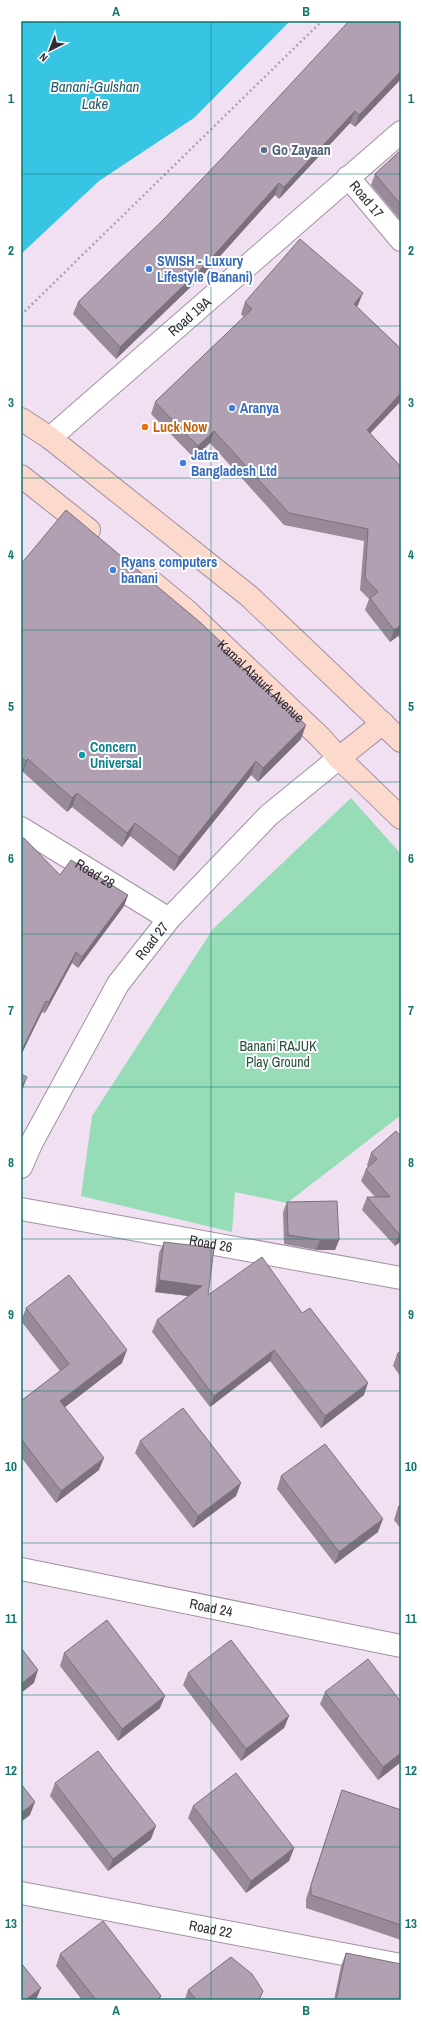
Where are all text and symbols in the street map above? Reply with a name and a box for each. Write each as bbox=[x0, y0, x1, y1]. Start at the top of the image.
text: A bbox=[112, 3, 120, 20]
text: B bbox=[302, 3, 310, 20]
north arrow bbox=[30, 30, 70, 70]
text: N bbox=[36, 50, 50, 65]
water label: Banani-Gulshan Lake bbox=[51, 76, 140, 114]
text: 1 bbox=[8, 90, 14, 107]
text: 1 bbox=[408, 90, 414, 107]
place label: Go Zayaan bbox=[272, 141, 331, 159]
marker: Go Zayaan bbox=[259, 145, 269, 155]
street label: Road 17 bbox=[346, 177, 388, 222]
text: 2 bbox=[8, 242, 14, 259]
text: 2 bbox=[408, 242, 414, 259]
place label: SWISH - Luxury Lifestyle (Banani) bbox=[157, 252, 253, 286]
marker: SWISH - Luxury Lifestyle (Banani) bbox=[144, 264, 154, 274]
street label: Road 19A bbox=[164, 293, 215, 340]
text: 3 bbox=[8, 394, 14, 411]
text: 3 bbox=[408, 394, 414, 411]
place label: Aranya bbox=[240, 399, 280, 417]
marker: Aranya bbox=[227, 403, 237, 413]
place label: Luck Now bbox=[153, 418, 207, 436]
marker: Luck Now bbox=[140, 422, 150, 432]
place label: Jatra Bangladesh Ltd bbox=[191, 446, 277, 480]
marker: Jatra Bangladesh Ltd bbox=[178, 458, 188, 468]
text: 4 bbox=[8, 546, 14, 563]
text: 4 bbox=[408, 546, 414, 563]
place label: Ryans computers banani bbox=[121, 553, 217, 587]
marker: Ryans computers banani bbox=[108, 565, 118, 575]
street label: Kamal Ataturk Avenue bbox=[214, 636, 308, 726]
text: 5 bbox=[8, 698, 14, 715]
text: 5 bbox=[408, 698, 414, 715]
place label: Concern Universal bbox=[90, 738, 142, 772]
marker: Concern Universal bbox=[77, 750, 87, 760]
text: 6 bbox=[8, 850, 14, 867]
text: 6 bbox=[408, 850, 414, 867]
street label: Road 28 bbox=[72, 855, 118, 893]
street label: Road 27 bbox=[131, 918, 172, 964]
text: 7 bbox=[8, 1002, 14, 1019]
text: 7 bbox=[408, 1002, 414, 1019]
park label: Banani RAJUK Play Ground bbox=[239, 1037, 317, 1071]
text: 8 bbox=[8, 1154, 14, 1171]
text: 8 bbox=[408, 1154, 414, 1171]
street label: Road 26 bbox=[188, 1231, 234, 1256]
text: 9 bbox=[8, 1306, 14, 1323]
text: 9 bbox=[408, 1306, 414, 1323]
text: 10 bbox=[5, 1458, 17, 1475]
text: 10 bbox=[405, 1458, 417, 1475]
street label: Road 24 bbox=[188, 1594, 235, 1621]
text: 11 bbox=[5, 1610, 17, 1627]
text: 11 bbox=[405, 1610, 417, 1627]
text: 12 bbox=[5, 1762, 17, 1779]
text: 12 bbox=[405, 1762, 417, 1779]
text: 13 bbox=[5, 1915, 17, 1932]
text: 13 bbox=[405, 1915, 417, 1932]
street label: Road 22 bbox=[188, 1916, 234, 1942]
text: A bbox=[112, 2002, 120, 2019]
text: B bbox=[302, 2002, 310, 2019]

